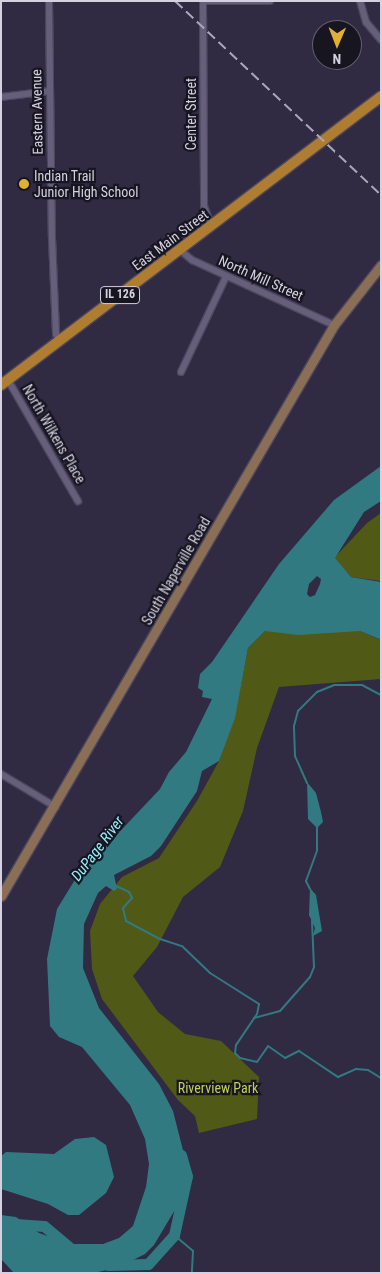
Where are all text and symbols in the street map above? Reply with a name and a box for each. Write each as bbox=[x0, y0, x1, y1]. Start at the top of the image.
north arrow bbox=[312, 20, 362, 70]
text: N bbox=[332, 51, 341, 67]
street label: Eastern Avenue bbox=[28, 69, 46, 155]
street label: Center Street bbox=[183, 78, 199, 150]
place label: Indian Trail Junior High School bbox=[34, 168, 139, 200]
marker: Indian Trail Junior High School bbox=[18, 178, 30, 190]
street label: East Main Street bbox=[129, 206, 211, 274]
street label: North Mill Street bbox=[216, 252, 306, 304]
road number: IL 126 bbox=[100, 286, 140, 304]
street label: North Wilkens Place bbox=[19, 382, 89, 486]
street label: South Naperville Road bbox=[138, 514, 214, 628]
water label: DuPage River bbox=[68, 813, 128, 885]
park label: Riverview Park bbox=[178, 1080, 258, 1096]

